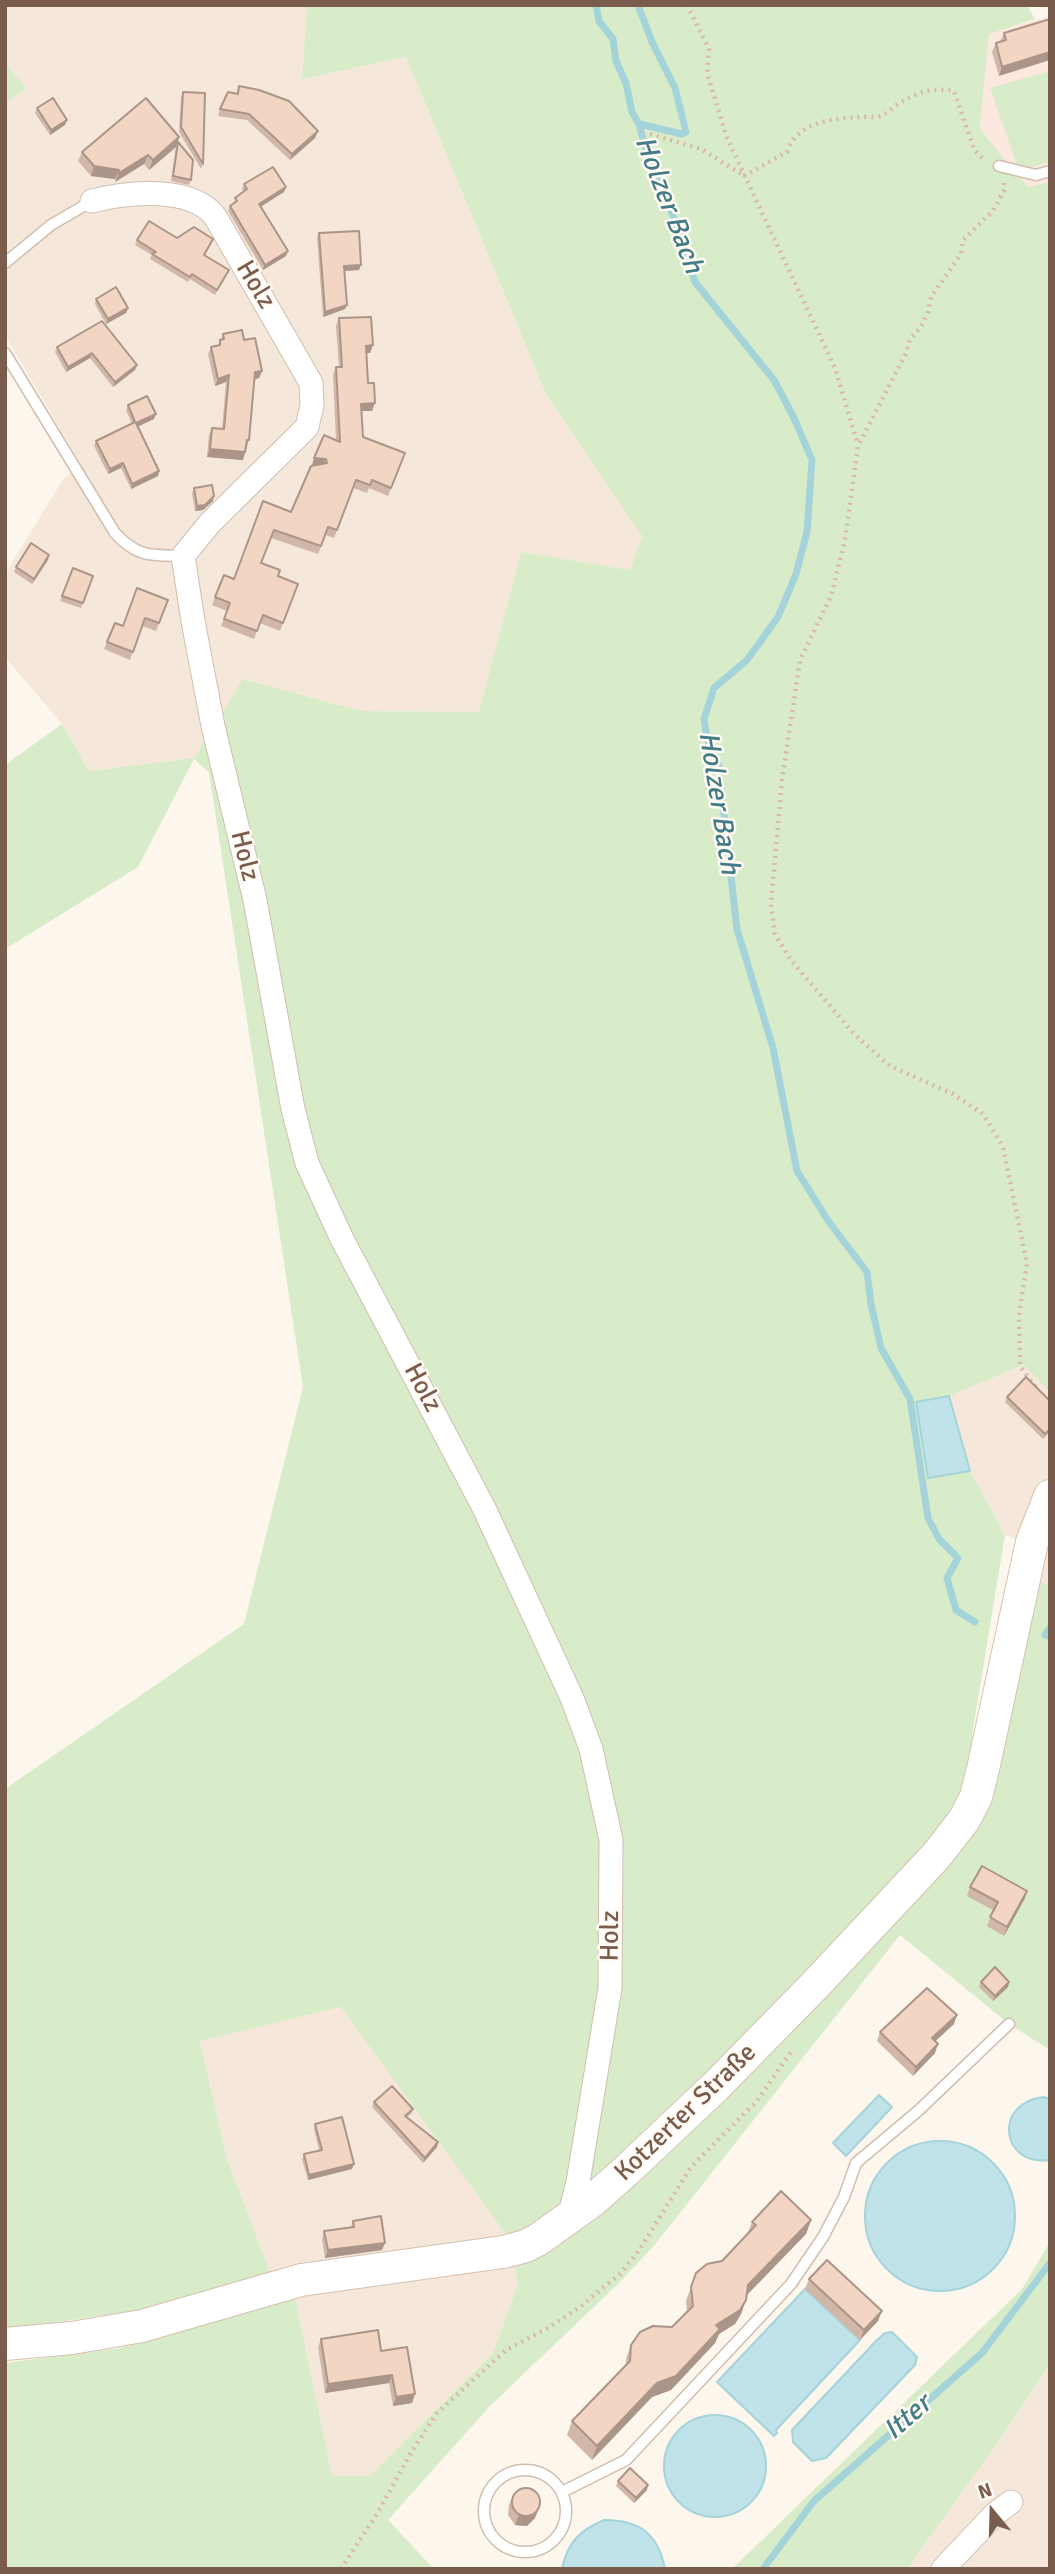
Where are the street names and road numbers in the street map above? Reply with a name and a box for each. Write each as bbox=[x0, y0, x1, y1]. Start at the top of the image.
street label: Holz bbox=[229, 255, 281, 315]
street label: Holz bbox=[223, 828, 265, 884]
street label: Holz bbox=[396, 1358, 448, 1418]
street label: Holz bbox=[595, 1910, 627, 1962]
street label: Kotzerter Straße bbox=[609, 2038, 763, 2188]

